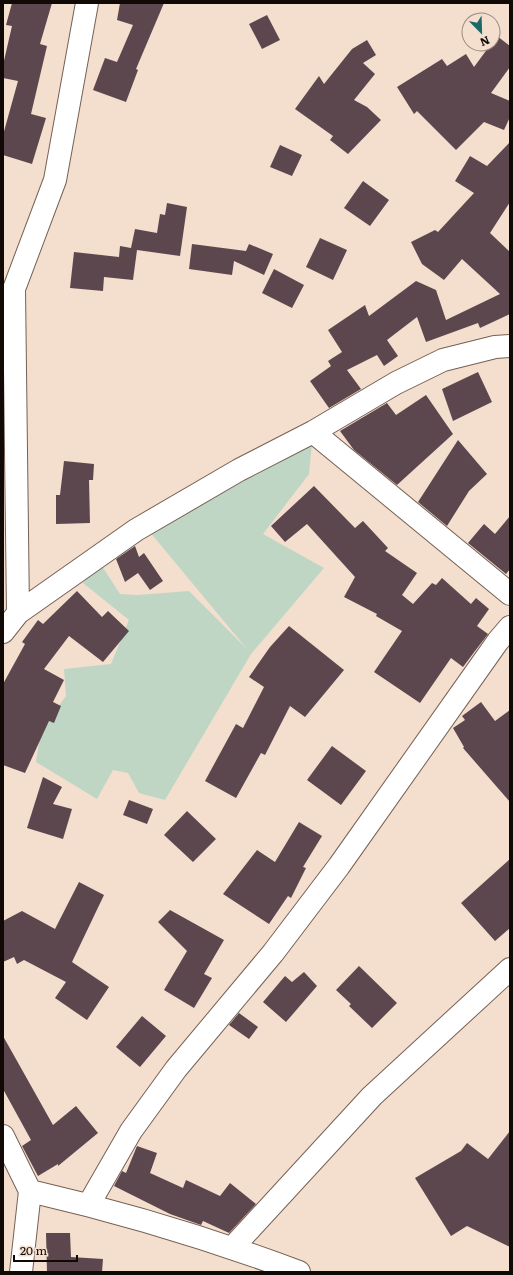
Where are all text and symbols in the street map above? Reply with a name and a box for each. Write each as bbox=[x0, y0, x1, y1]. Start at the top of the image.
north arrow bbox=[461, 12, 501, 52]
text: N bbox=[478, 33, 493, 51]
scale bar bbox=[14, 1237, 77, 1263]
text: 20 m bbox=[20, 1241, 47, 1259]

